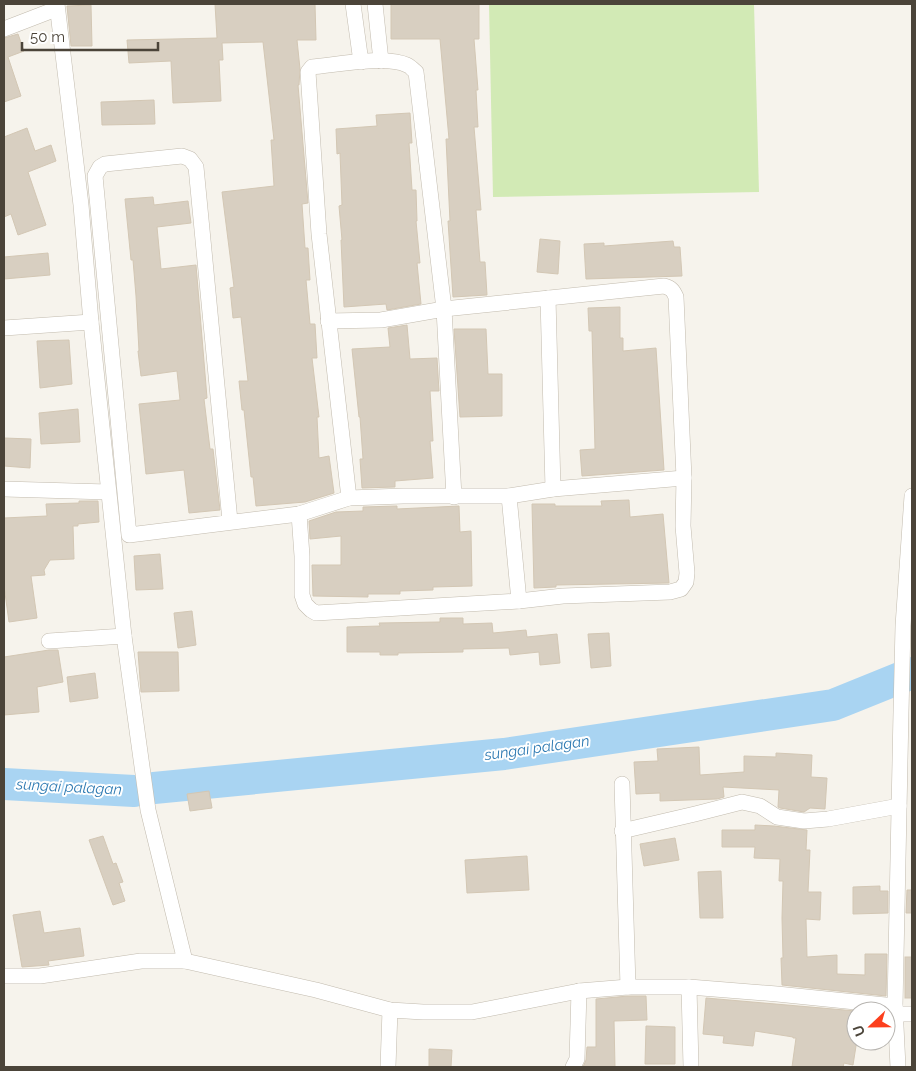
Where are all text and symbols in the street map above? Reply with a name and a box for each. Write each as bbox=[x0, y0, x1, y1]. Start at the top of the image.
scale bar bbox=[22, 20, 159, 52]
text: 50 m bbox=[30, 28, 65, 46]
water label: sungai palagan bbox=[482, 732, 591, 764]
water label: sungai palagan bbox=[15, 775, 122, 799]
north arrow bbox=[846, 1001, 896, 1051]
text: U bbox=[850, 1023, 868, 1039]

